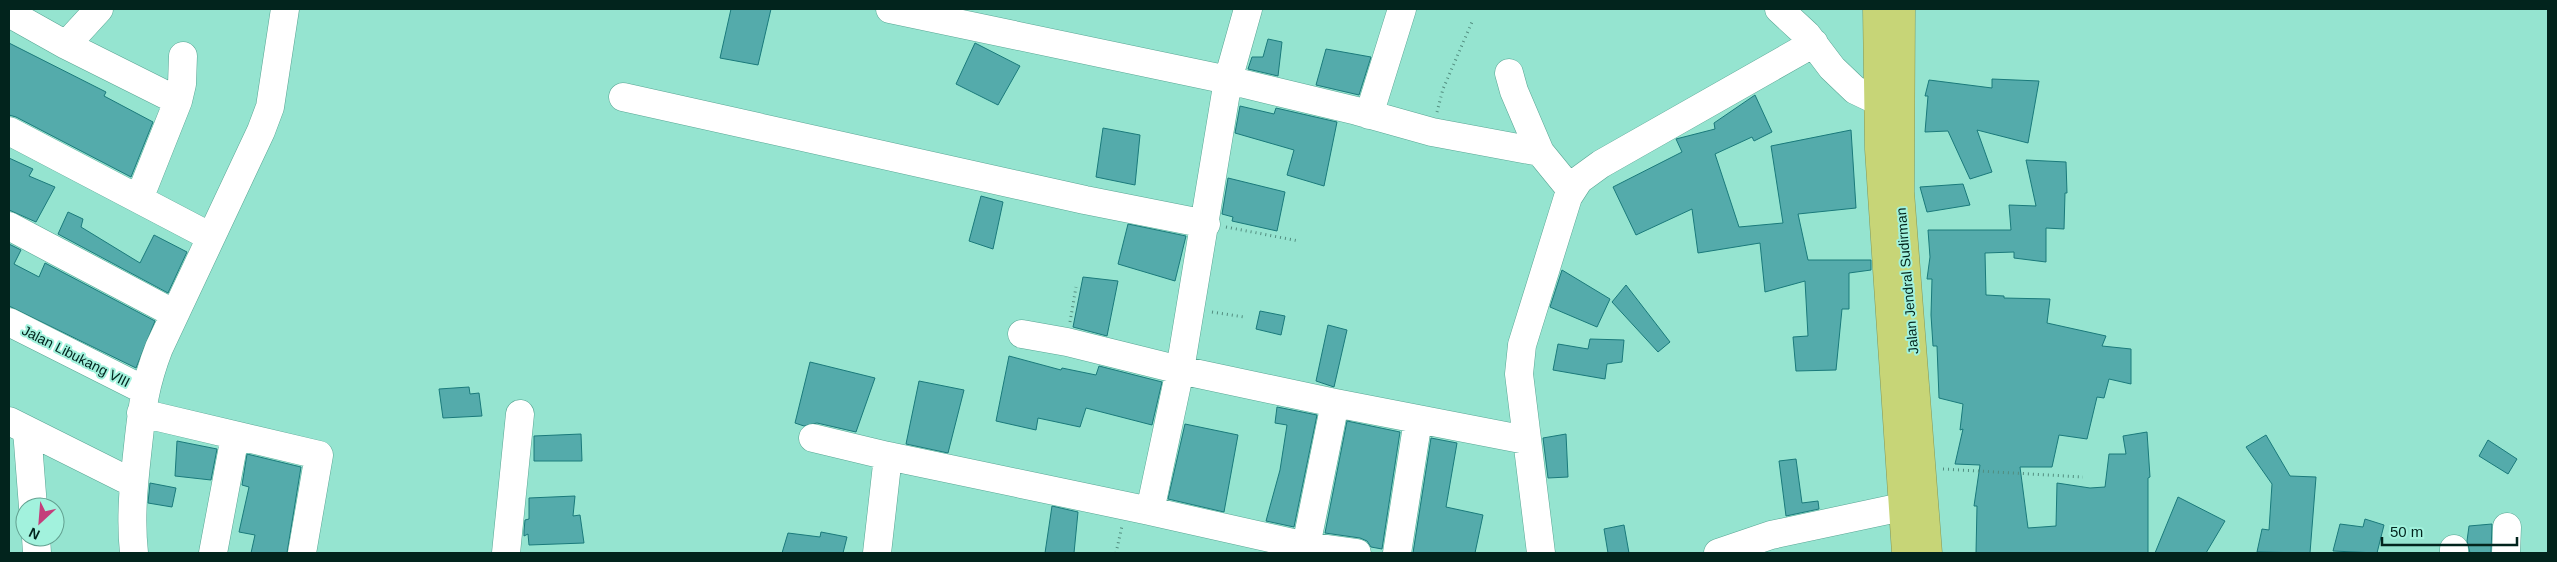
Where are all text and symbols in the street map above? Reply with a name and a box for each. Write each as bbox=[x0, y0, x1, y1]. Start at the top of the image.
street label: Jalan Jendral Sudirman bbox=[1893, 207, 1921, 355]
street label: Jalan Libukang VIII bbox=[19, 322, 133, 390]
north arrow bbox=[15, 497, 65, 547]
scale bar bbox=[2382, 514, 2517, 546]
text: 50 m bbox=[2390, 523, 2423, 540]
text: N bbox=[26, 524, 42, 543]

